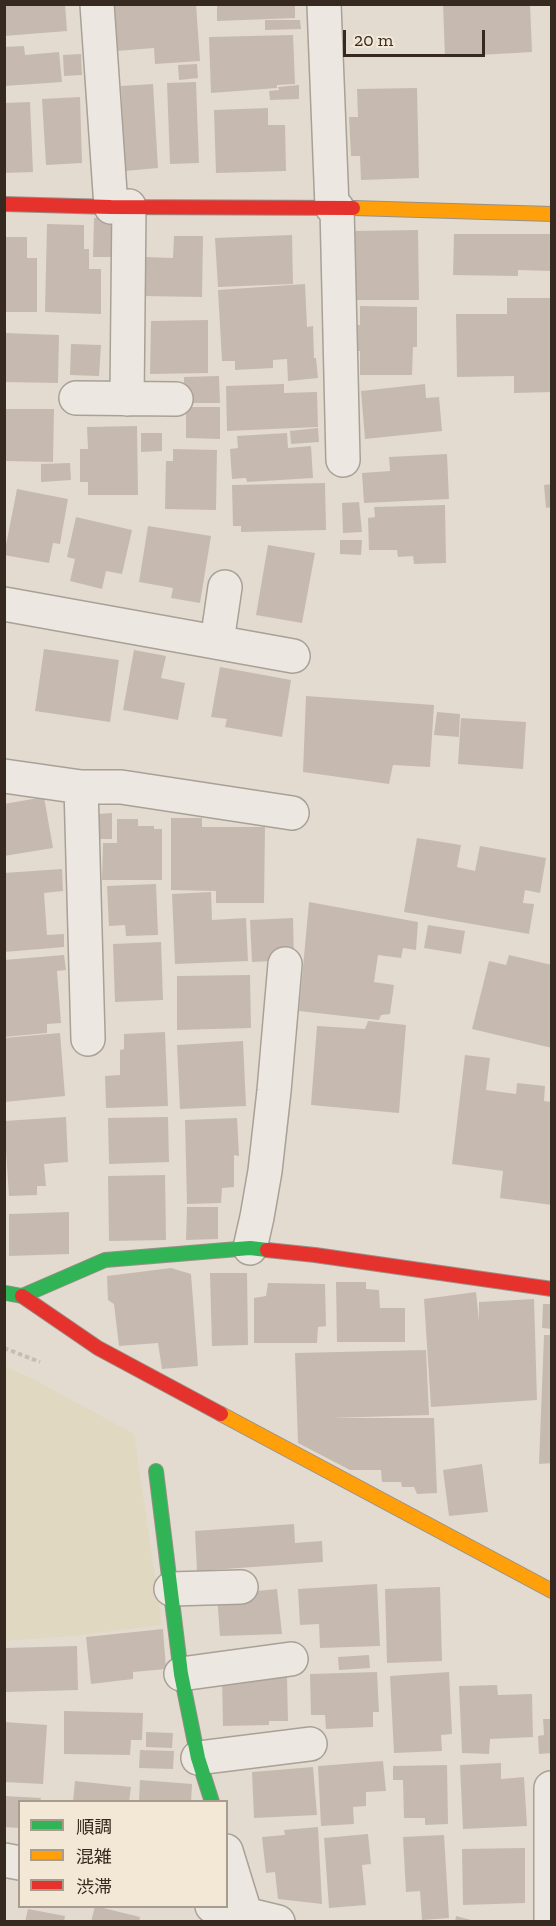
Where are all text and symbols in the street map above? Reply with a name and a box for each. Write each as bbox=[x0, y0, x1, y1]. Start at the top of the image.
scale bar bbox=[346, 18, 488, 56]
text: 20 m bbox=[354, 29, 393, 51]
legend bbox=[18, 1800, 228, 1908]
text: 順調 bbox=[76, 1816, 112, 1838]
text: 混雑 bbox=[76, 1846, 112, 1868]
text: 渋滞 bbox=[76, 1876, 112, 1898]

